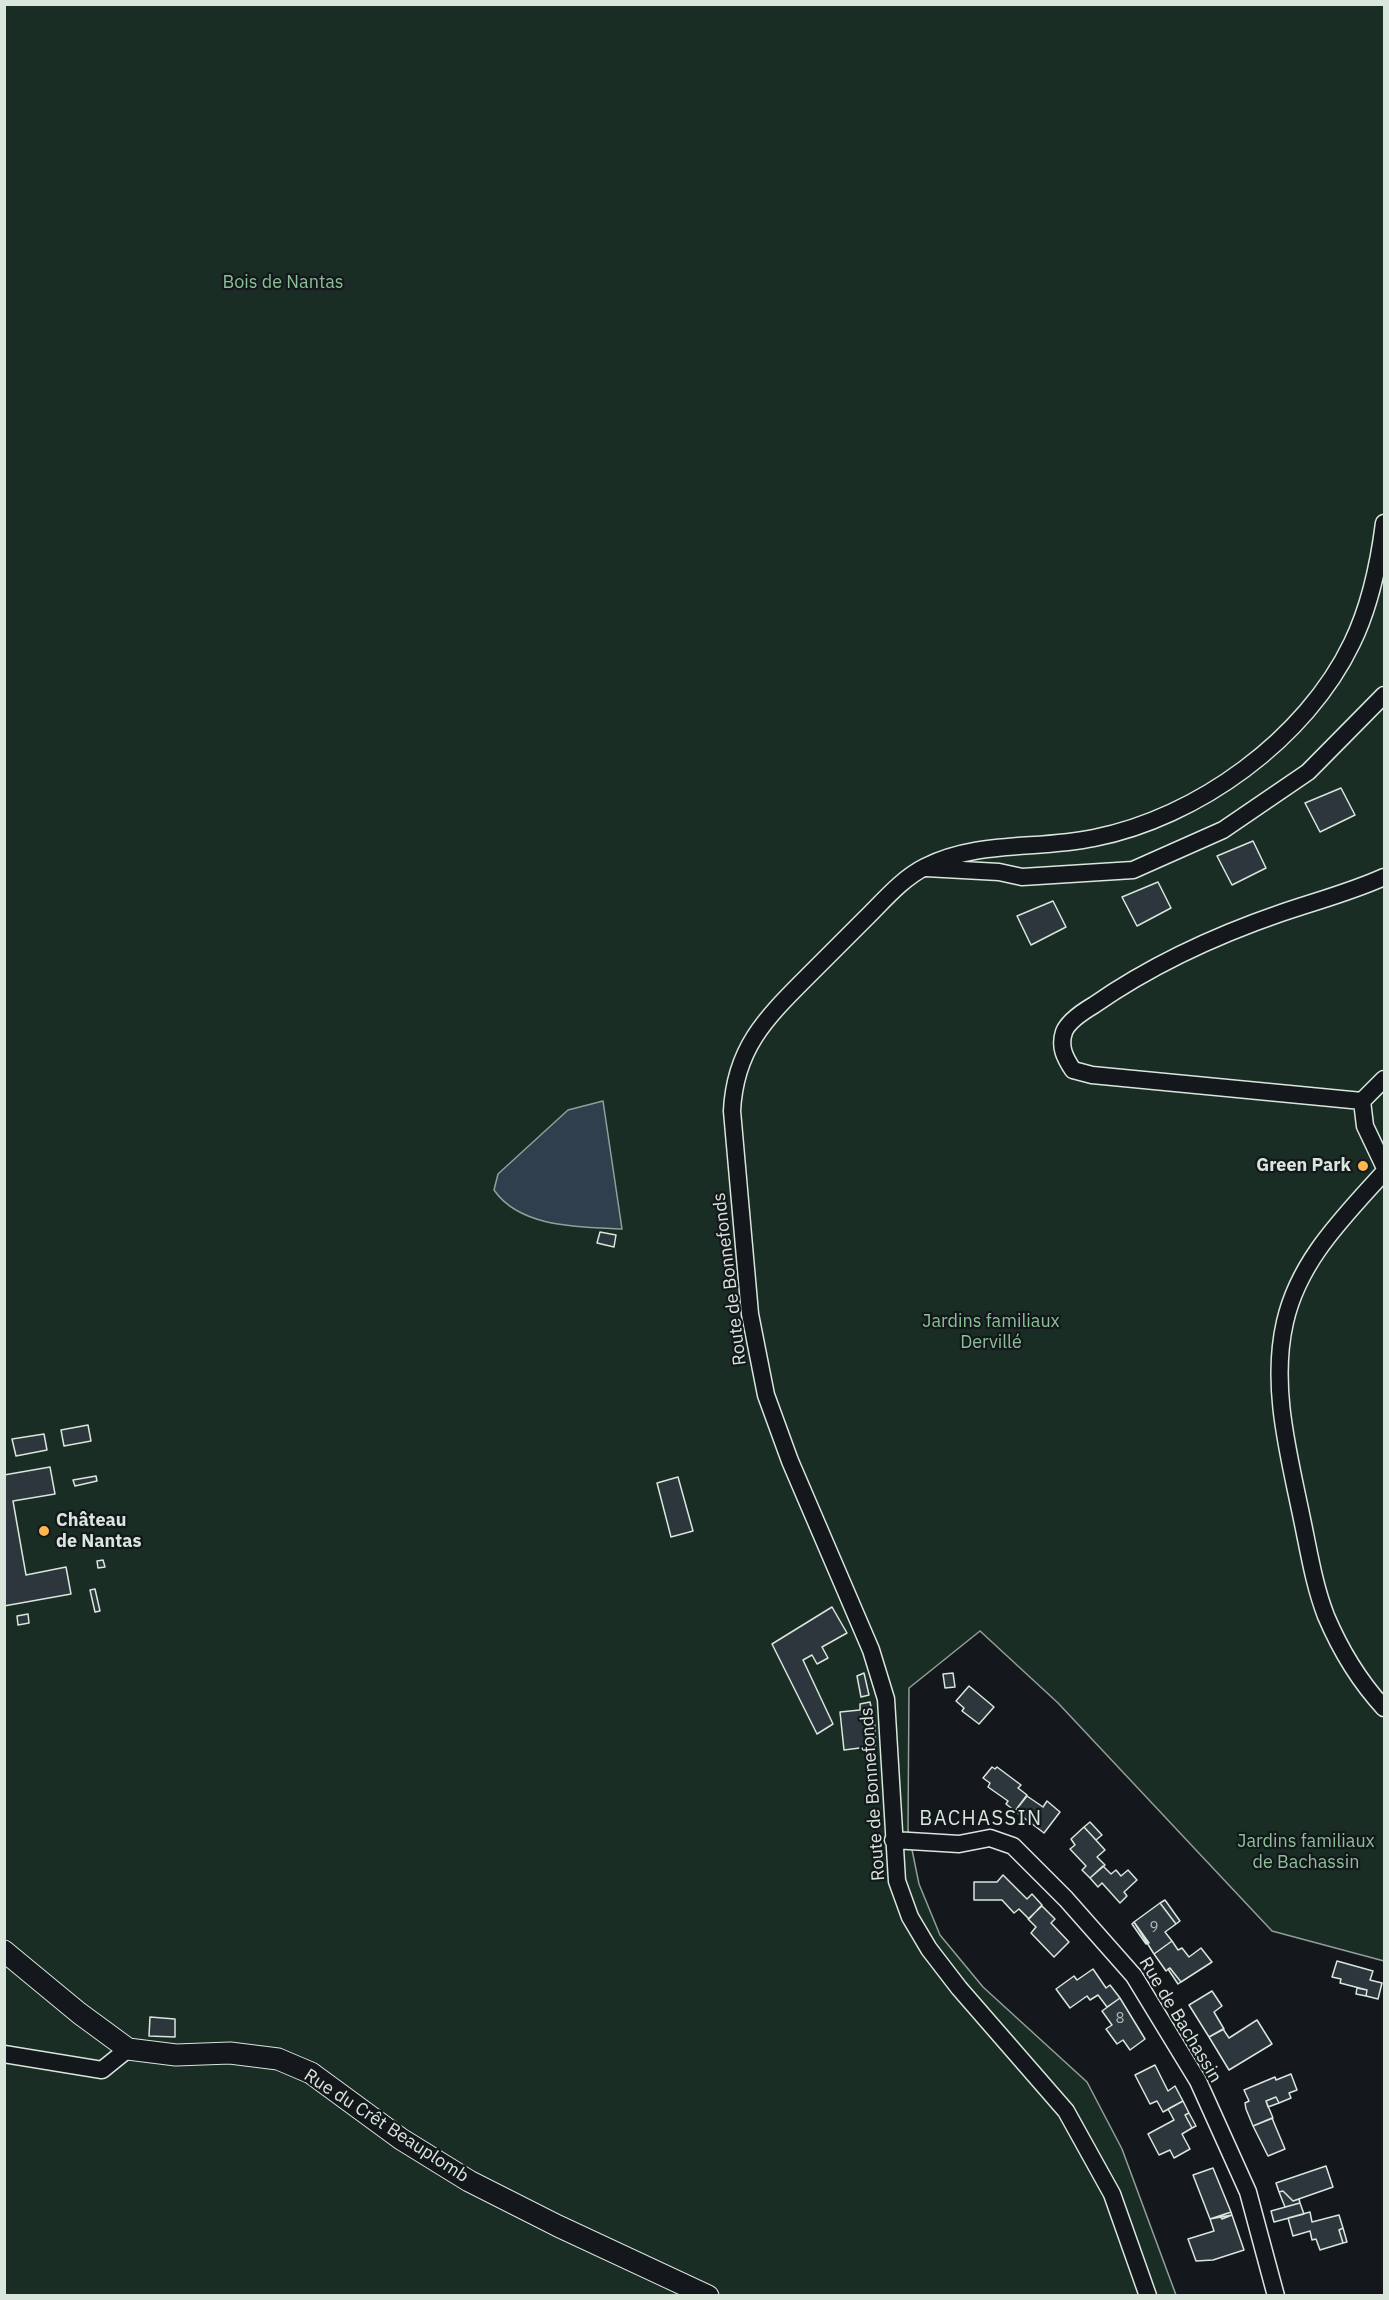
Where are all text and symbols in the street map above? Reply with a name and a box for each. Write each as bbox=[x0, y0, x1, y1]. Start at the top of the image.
park label: Bois de Nantas bbox=[222, 272, 344, 294]
place label: Green Park bbox=[1256, 1155, 1351, 1177]
marker: Green Park bbox=[1356, 1159, 1370, 1173]
street label: Route de Bonnefonds bbox=[709, 1191, 751, 1367]
park label: Jardins familiaux Dervillé bbox=[922, 1311, 1060, 1354]
place label: Château de Nantas bbox=[56, 1510, 142, 1552]
marker: Château de Nantas bbox=[37, 1524, 51, 1538]
street label: Route de Bonnefonds bbox=[856, 1706, 890, 1882]
district label: BACHASSIN bbox=[919, 1807, 1043, 1831]
park label: Jardins familiaux de Bachassin bbox=[1237, 1831, 1375, 1874]
house number: 9 bbox=[1150, 1919, 1158, 1937]
street label: Rue de Bachassin bbox=[1134, 1953, 1226, 2087]
house number: 8 bbox=[1116, 2010, 1124, 2028]
street label: Rue du Crêt Beauplomb bbox=[300, 2065, 472, 2187]

